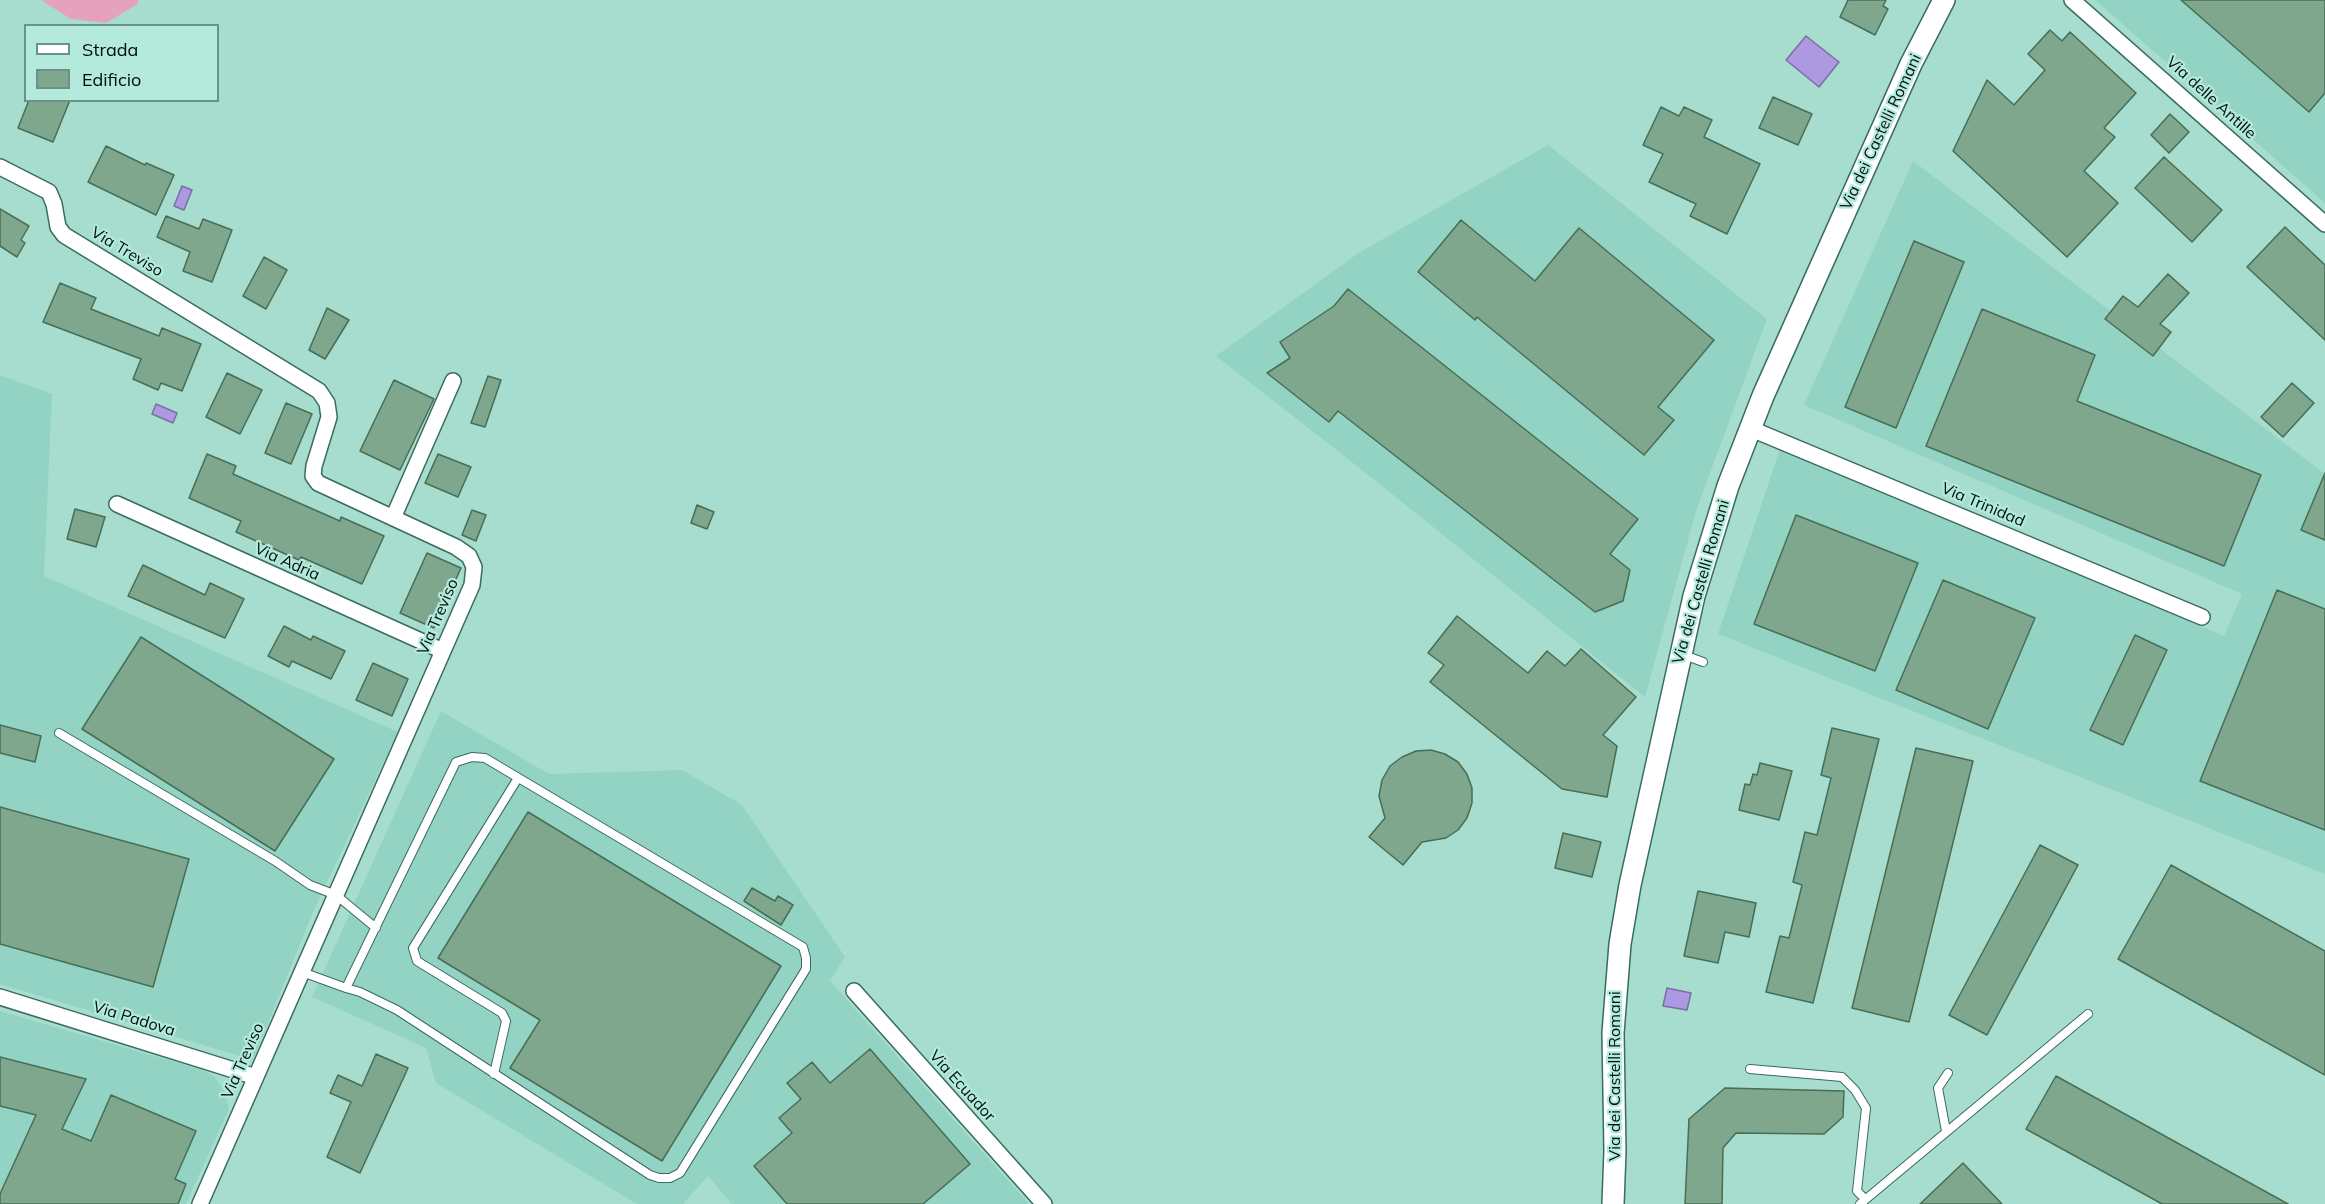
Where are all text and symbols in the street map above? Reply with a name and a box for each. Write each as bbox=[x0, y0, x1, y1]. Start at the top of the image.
legend bbox=[24, 24, 219, 102]
text: Strada bbox=[82, 38, 138, 61]
street label: Via dei Castelli Romani bbox=[1836, 51, 1926, 213]
street label: Via delle Antille bbox=[2162, 53, 2260, 143]
text: Edificio bbox=[82, 68, 141, 91]
street label: Via Treviso bbox=[87, 223, 167, 281]
street label: Via Trinidad bbox=[1938, 479, 2028, 531]
street label: Via dei Castelli Romani bbox=[1668, 498, 1734, 666]
street label: Via Adria bbox=[251, 539, 323, 585]
street label: Via Treviso bbox=[413, 576, 463, 658]
street label: Via dei Castelli Romani bbox=[1605, 991, 1625, 1161]
street label: Via Padova bbox=[91, 997, 177, 1041]
street label: Via Treviso bbox=[218, 1020, 268, 1102]
street label: Via Ecuador bbox=[925, 1046, 999, 1126]

